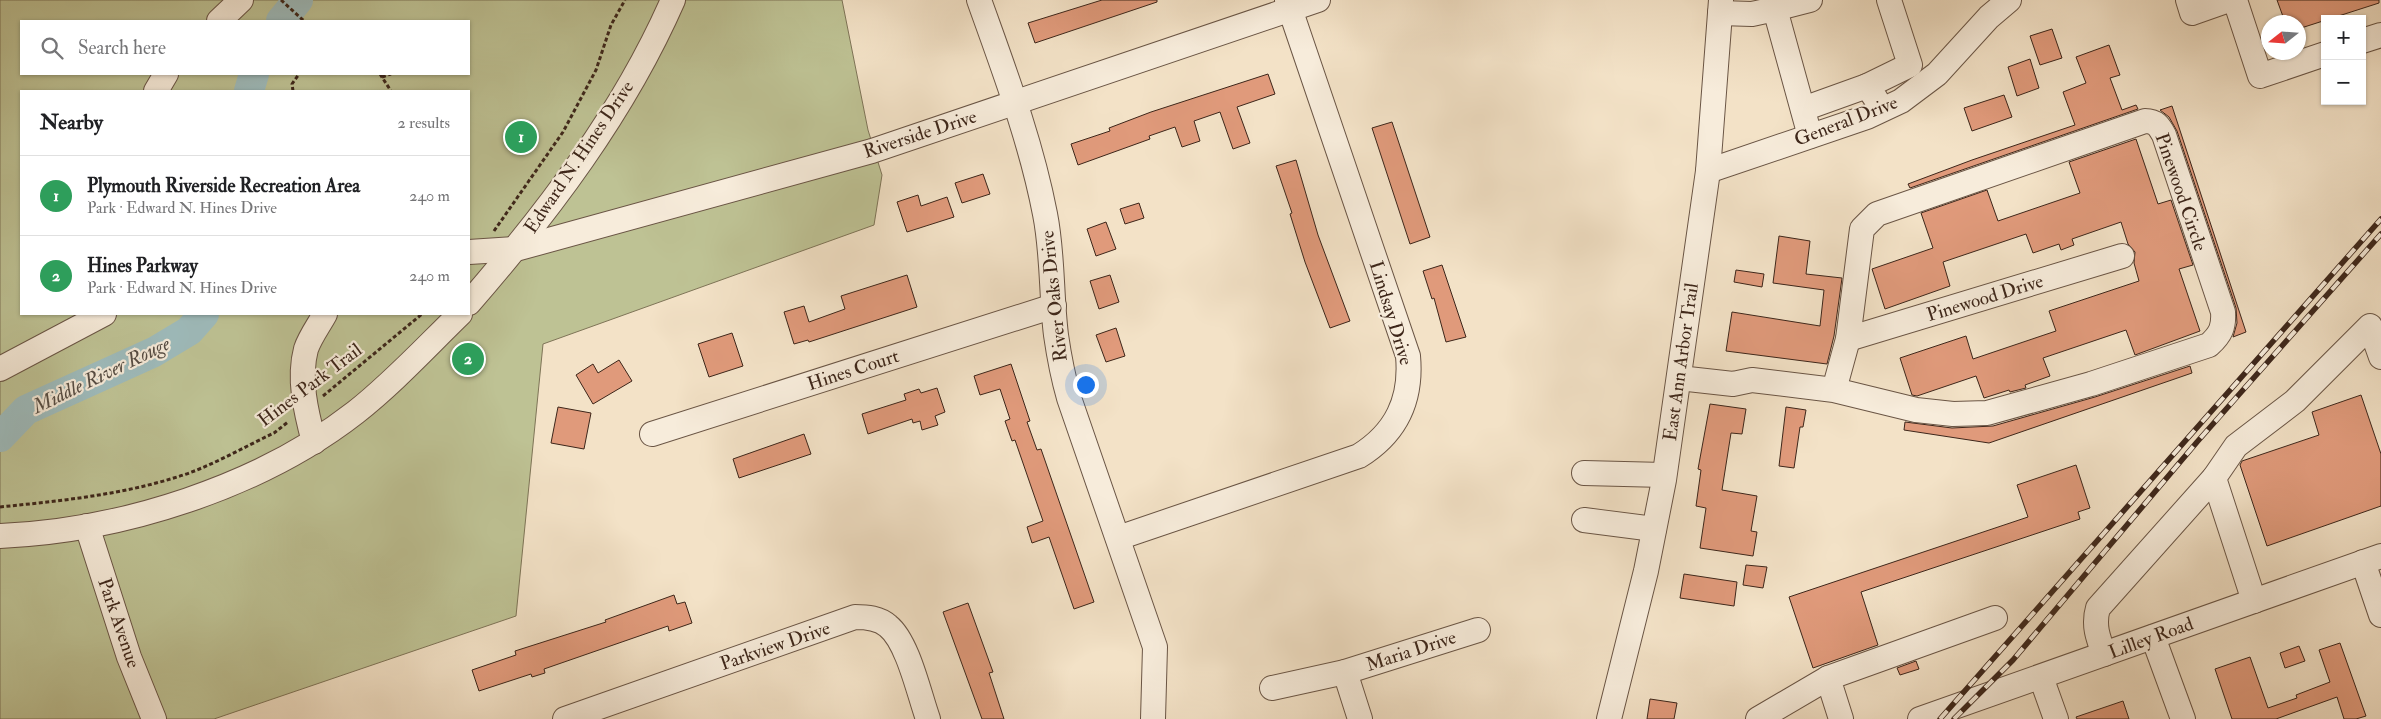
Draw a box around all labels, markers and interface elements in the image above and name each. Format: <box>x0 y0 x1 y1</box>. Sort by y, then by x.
north arrow <box>2261 15 2306 60</box>
map controls <box>2321 15 2366 105</box>
button: + <box>2321 15 2366 60</box>
search box <box>20 20 470 75</box>
icon: search <box>38 34 66 62</box>
text: Search here <box>78 36 166 60</box>
button: − <box>2321 60 2366 105</box>
street label: Edward N. Hines Drive <box>519 76 639 238</box>
street label: General Drive <box>1791 90 1901 152</box>
street label: Riverside Drive <box>860 104 980 164</box>
text: Nearby <box>40 109 103 136</box>
text: 2 results <box>397 113 450 133</box>
pin: 1 <box>505 118 537 156</box>
street label: Pinewood Circle <box>2150 130 2212 254</box>
text: Plymouth Riverside Recreation Area <box>87 174 360 198</box>
text: 1 <box>53 186 59 206</box>
text: 240 m <box>409 186 450 206</box>
text: Park · Edward N. Hines Drive <box>87 198 277 218</box>
street label: River Oaks Drive <box>1035 229 1073 363</box>
text: Hines Parkway <box>87 254 198 278</box>
street label: Lindsay Drive <box>1364 258 1418 368</box>
text: 2 <box>52 266 60 286</box>
text: 240 m <box>409 266 450 286</box>
street label: Pinewood Drive <box>1924 269 2046 327</box>
text: Park · Edward N. Hines Drive <box>87 278 277 298</box>
street label: East Ann Arbor Trail <box>1658 281 1704 443</box>
water label: Middle River Rouge <box>27 331 174 420</box>
street label: Hines Park Trail <box>253 338 367 432</box>
pin: 2 <box>452 340 484 378</box>
street label: Hines Court <box>804 344 902 396</box>
your location <box>1073 372 1099 398</box>
street label: Park Avenue <box>92 575 146 671</box>
street label: Lilley Road <box>2105 611 2197 664</box>
street label: Parkview Drive <box>717 616 833 676</box>
street label: Maria Drive <box>1363 625 1459 677</box>

